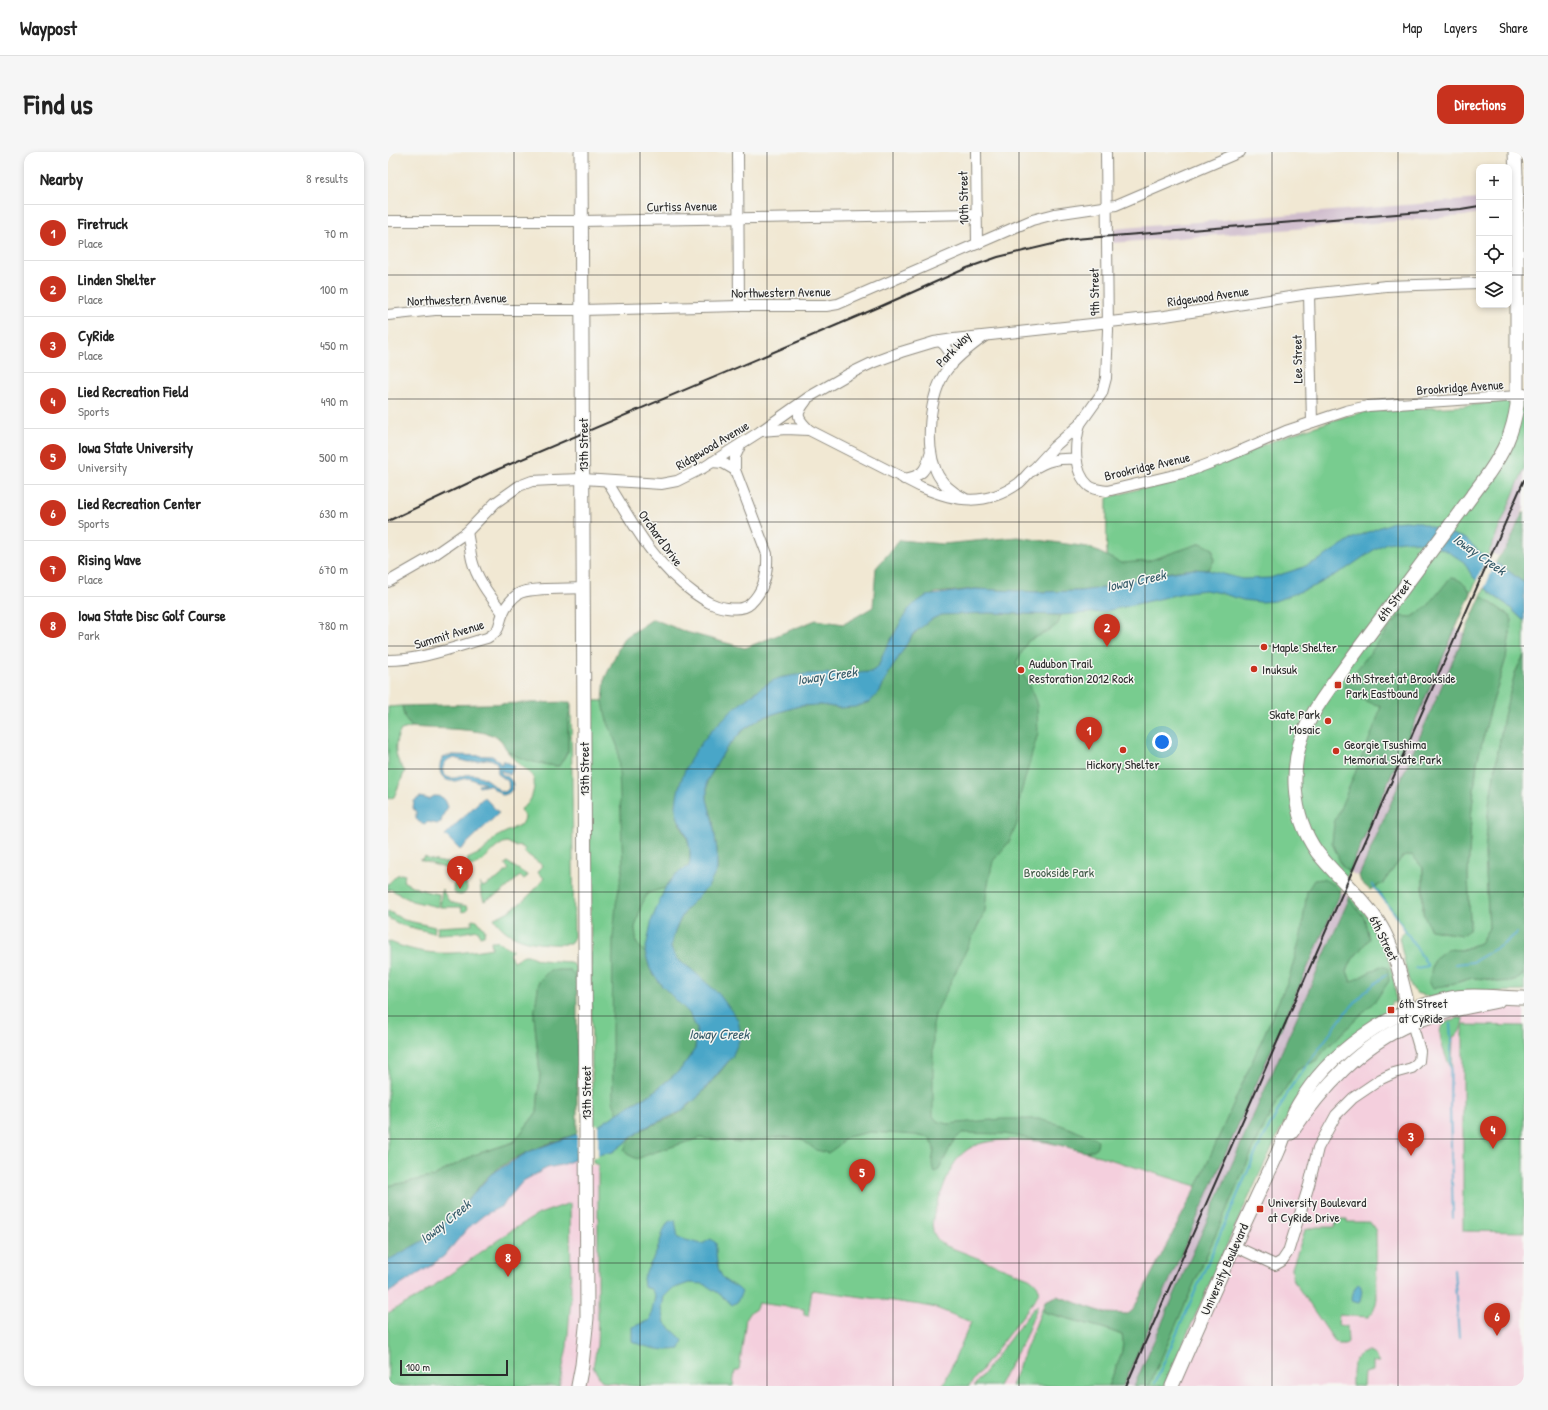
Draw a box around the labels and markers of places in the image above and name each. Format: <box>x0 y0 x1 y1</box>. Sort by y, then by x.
pin: 2 <box>1094 614 1120 647</box>
place label: Maple Shelter <box>1272 638 1337 656</box>
marker: Maple Shelter <box>1259 642 1269 652</box>
place label: Audubon Trail Restoration 2012 Rock <box>1029 654 1134 687</box>
place label: Inuksuk <box>1262 660 1298 678</box>
marker: Inuksuk <box>1249 664 1259 674</box>
marker: Audubon Trail Restoration 2012 Rock <box>1016 665 1026 675</box>
place label: 6th Street at Brookside Park Eastbound <box>1346 669 1456 702</box>
marker: 6th Street at Brookside Park Eastbound <box>1333 680 1343 690</box>
place label: Skate Park Mosaic <box>1269 705 1321 738</box>
marker: Skate Park Mosaic <box>1323 716 1333 726</box>
pin: 1 <box>1076 717 1102 750</box>
place label: Georgie Tsushima Memorial Skate Park <box>1344 735 1442 768</box>
marker: Hickory Shelter <box>1118 745 1128 755</box>
marker: Georgie Tsushima Memorial Skate Park <box>1331 746 1341 756</box>
place label: Hickory Shelter <box>1087 755 1159 773</box>
pin: 7 <box>447 856 473 889</box>
place label: 6th Street at CyRide <box>1399 994 1448 1027</box>
marker: 6th Street at CyRide <box>1386 1005 1396 1015</box>
pin: 4 <box>1480 1116 1506 1149</box>
pin: 3 <box>1398 1123 1424 1156</box>
pin: 5 <box>849 1159 875 1192</box>
place label: University Boulevard at CyRide Drive <box>1268 1193 1366 1226</box>
marker: University Boulevard at CyRide Drive <box>1255 1204 1265 1214</box>
pin: 8 <box>495 1244 521 1277</box>
pin: 6 <box>1484 1303 1510 1336</box>

